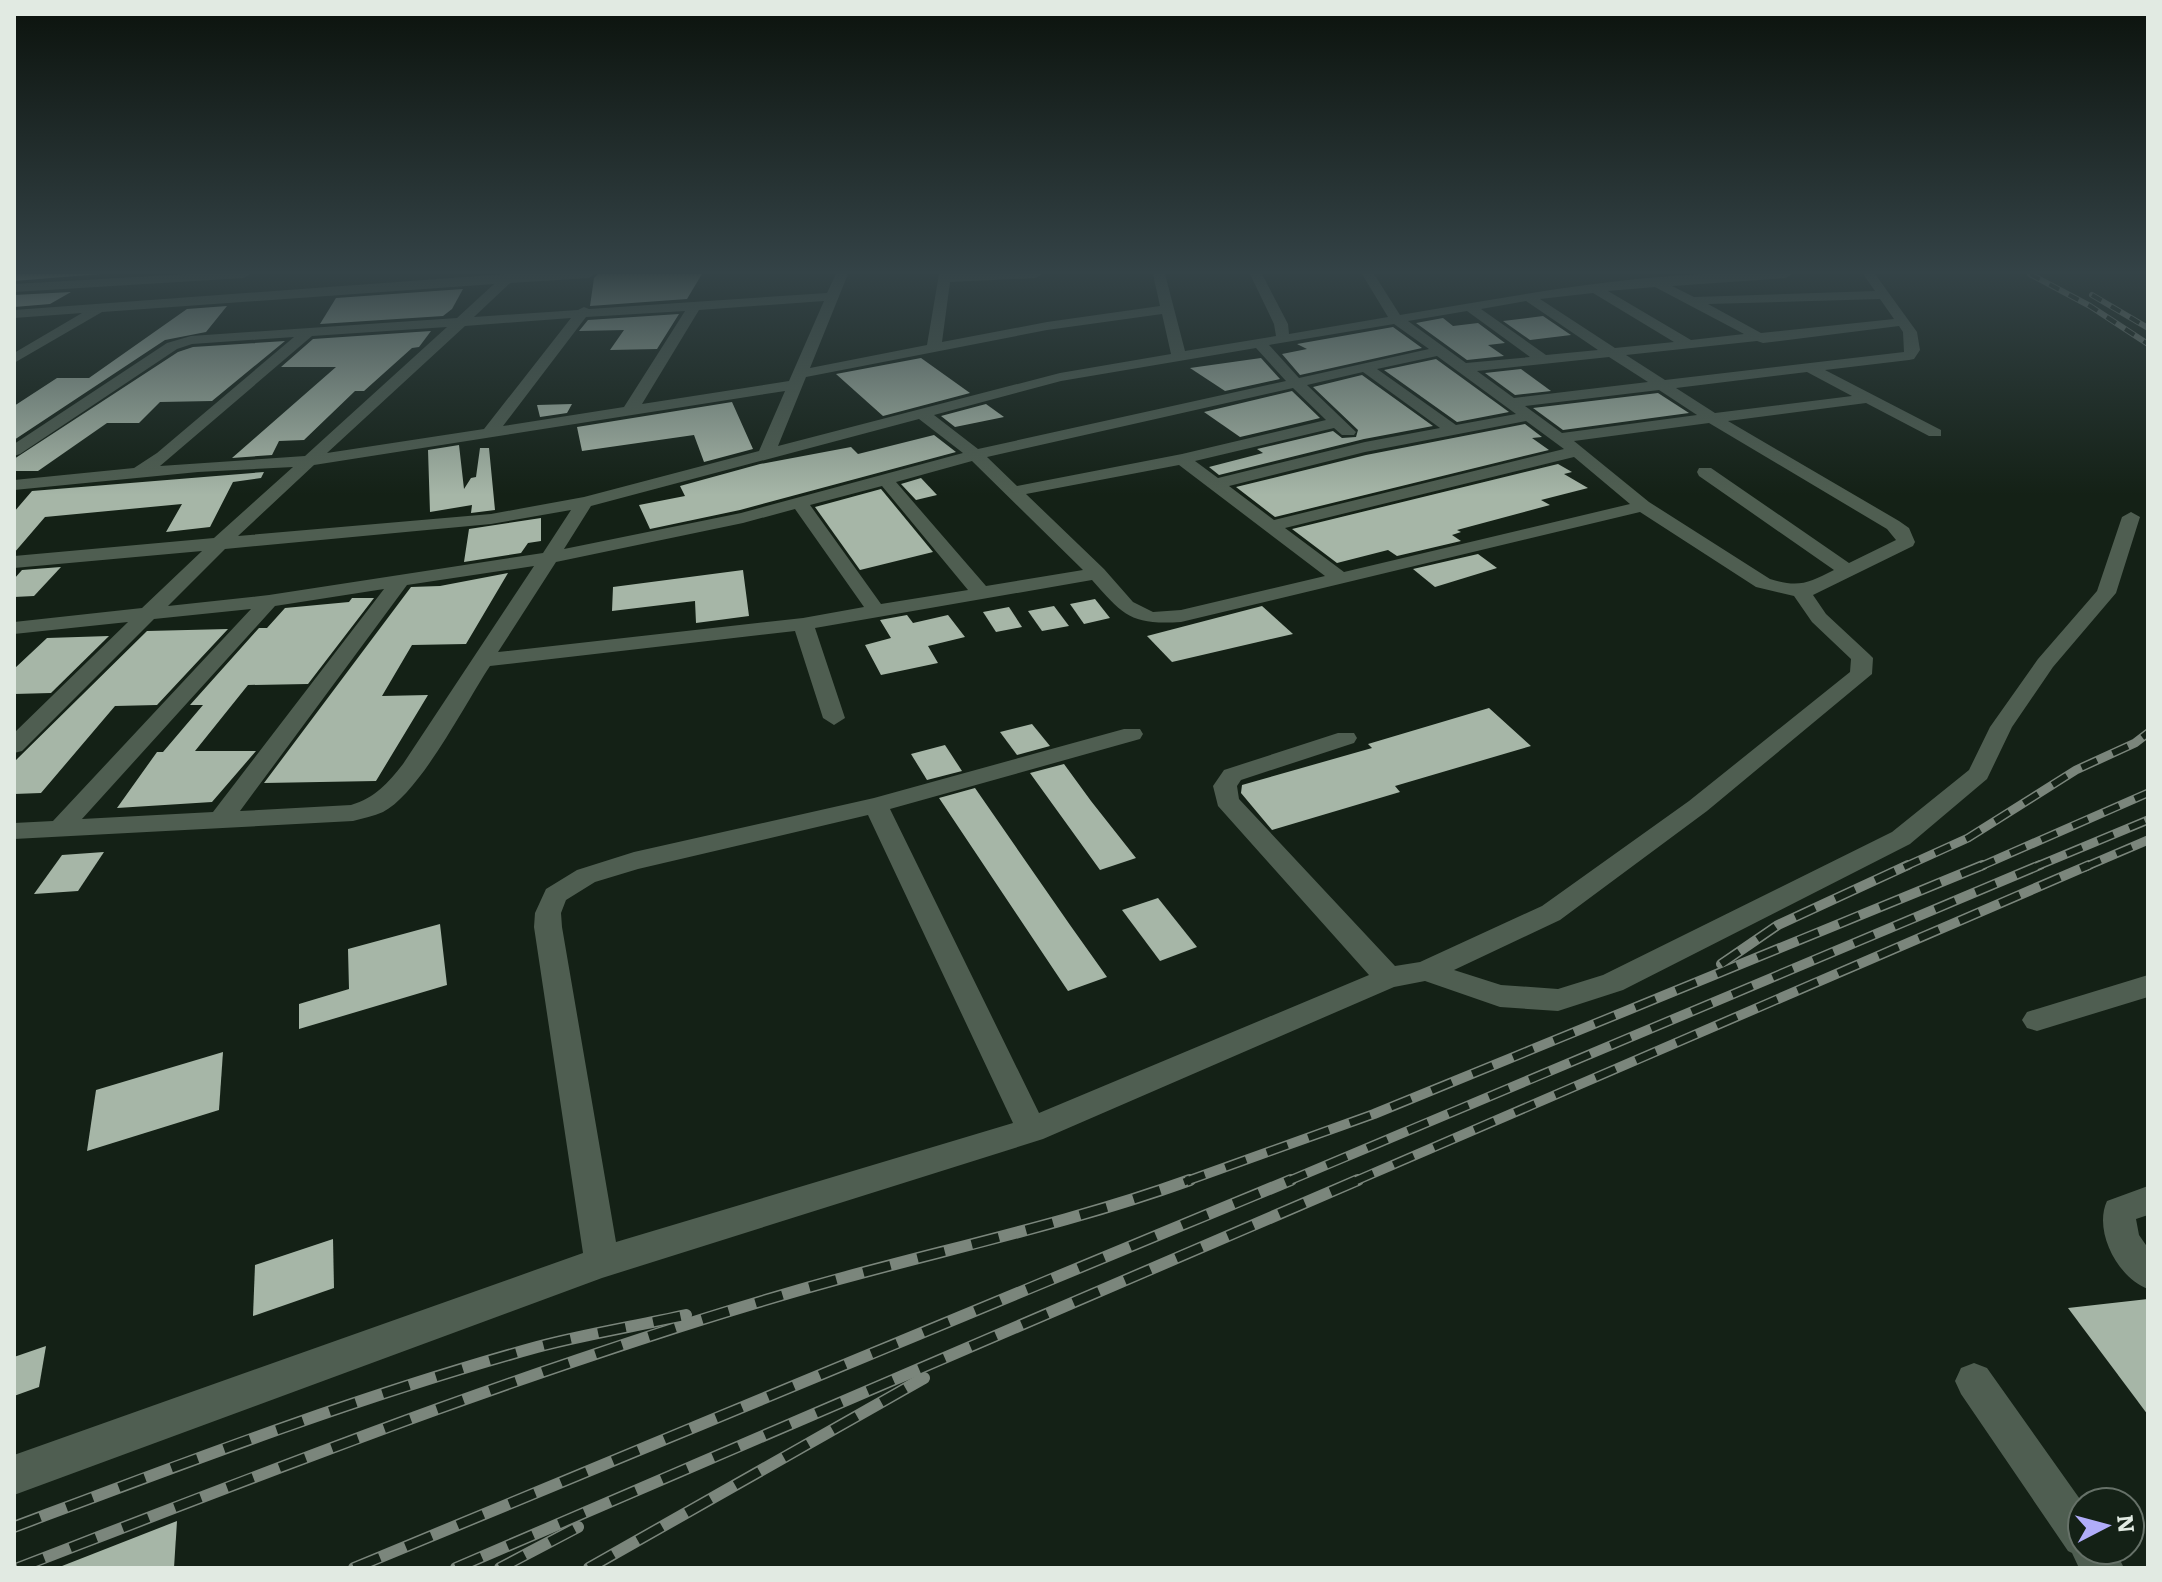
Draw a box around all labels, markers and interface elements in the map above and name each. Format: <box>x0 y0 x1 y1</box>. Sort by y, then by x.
north arrow <box>2066 1486 2146 1566</box>
text: N <box>2110 1513 2145 1535</box>

